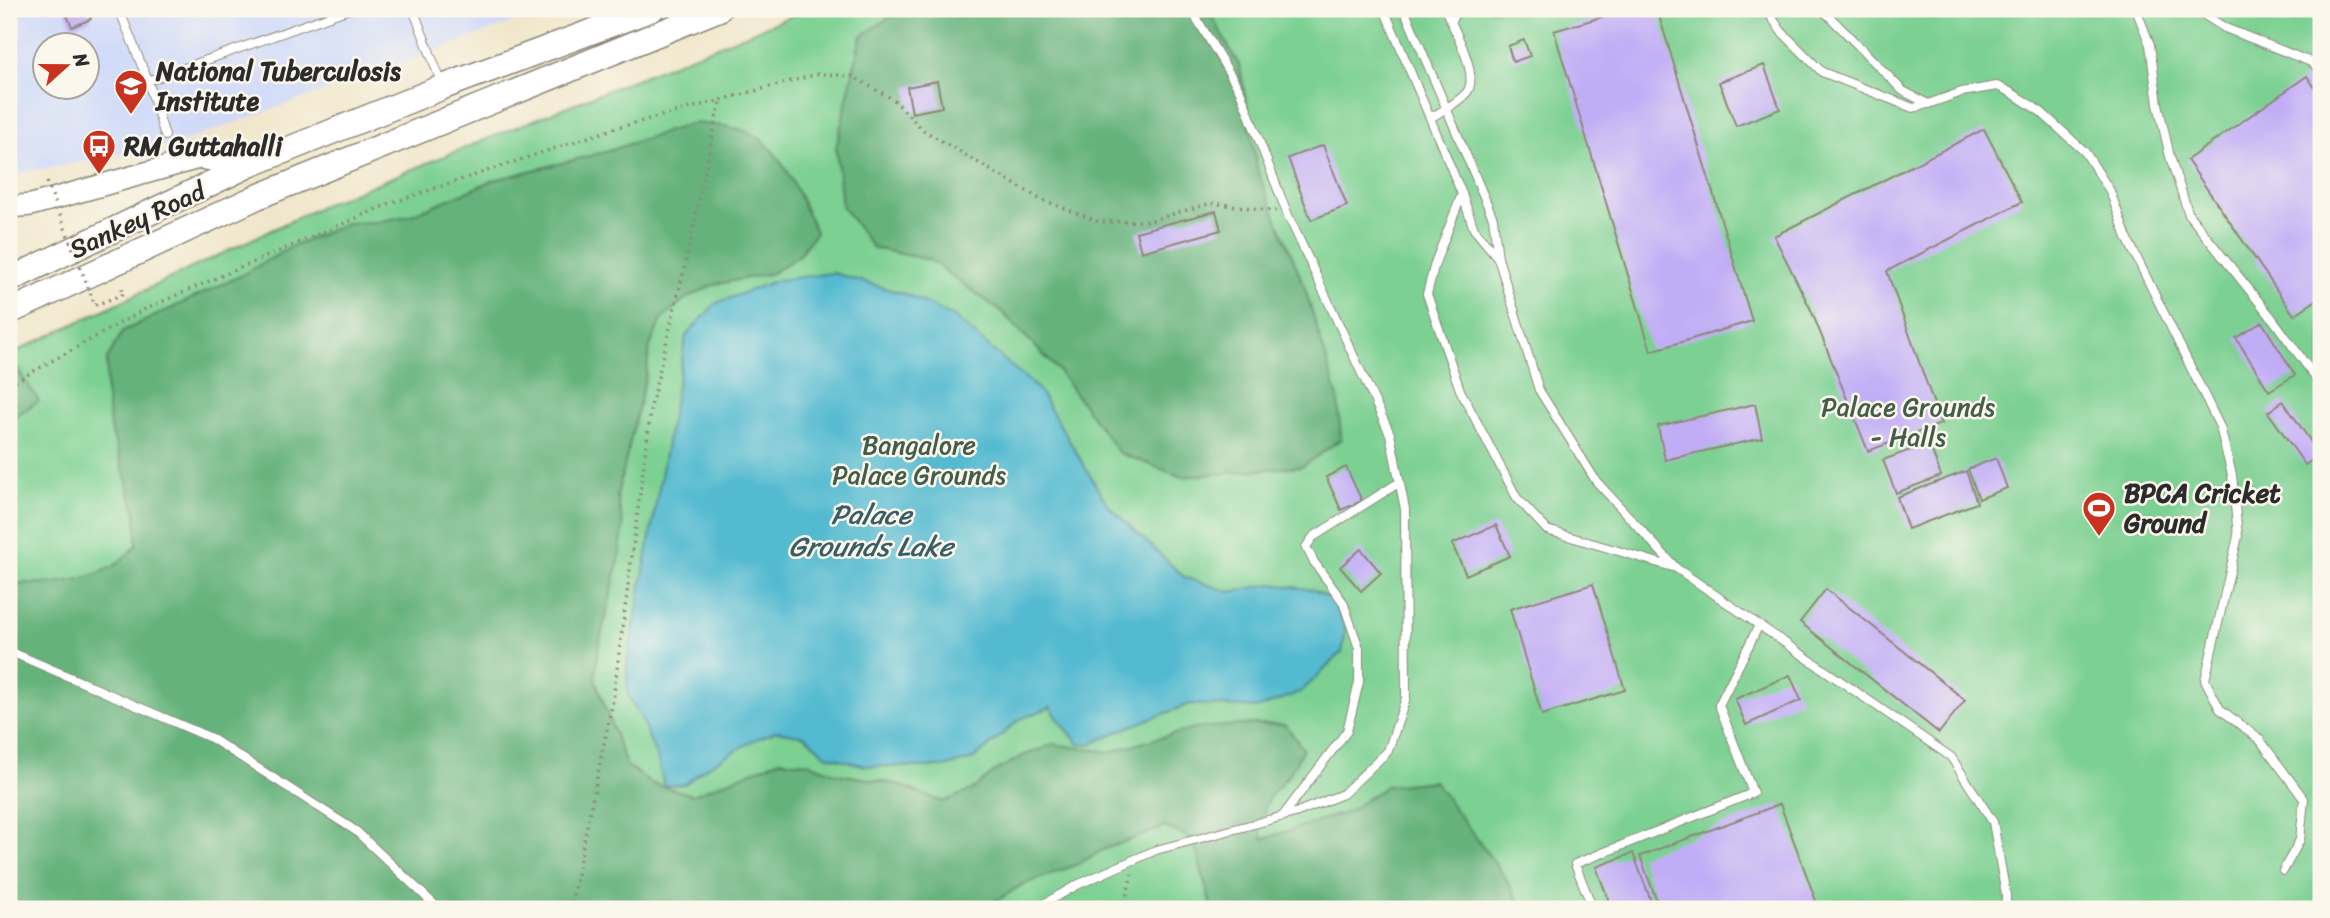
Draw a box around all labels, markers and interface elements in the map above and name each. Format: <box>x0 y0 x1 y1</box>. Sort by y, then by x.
north arrow <box>32 32 102 102</box>
text: N <box>63 47 99 73</box>
place label: National Tuberculosis Institute <box>154 48 402 124</box>
school or university icon: National Tuberculosis Institute <box>112 67 150 116</box>
place label: RM Guttahalli <box>123 123 284 169</box>
bus stop icon: RM Guttahalli <box>80 127 118 176</box>
street label: Sankey Road <box>61 167 215 272</box>
park label: Palace Grounds - Halls <box>1821 384 1995 460</box>
park label: Bangalore Palace Grounds <box>832 422 1006 498</box>
place label: BPCA Cricket Ground <box>2124 470 2281 546</box>
sports icon: BPCA Cricket Ground <box>2080 489 2118 538</box>
water label: Palace Grounds Lake <box>789 490 956 571</box>

